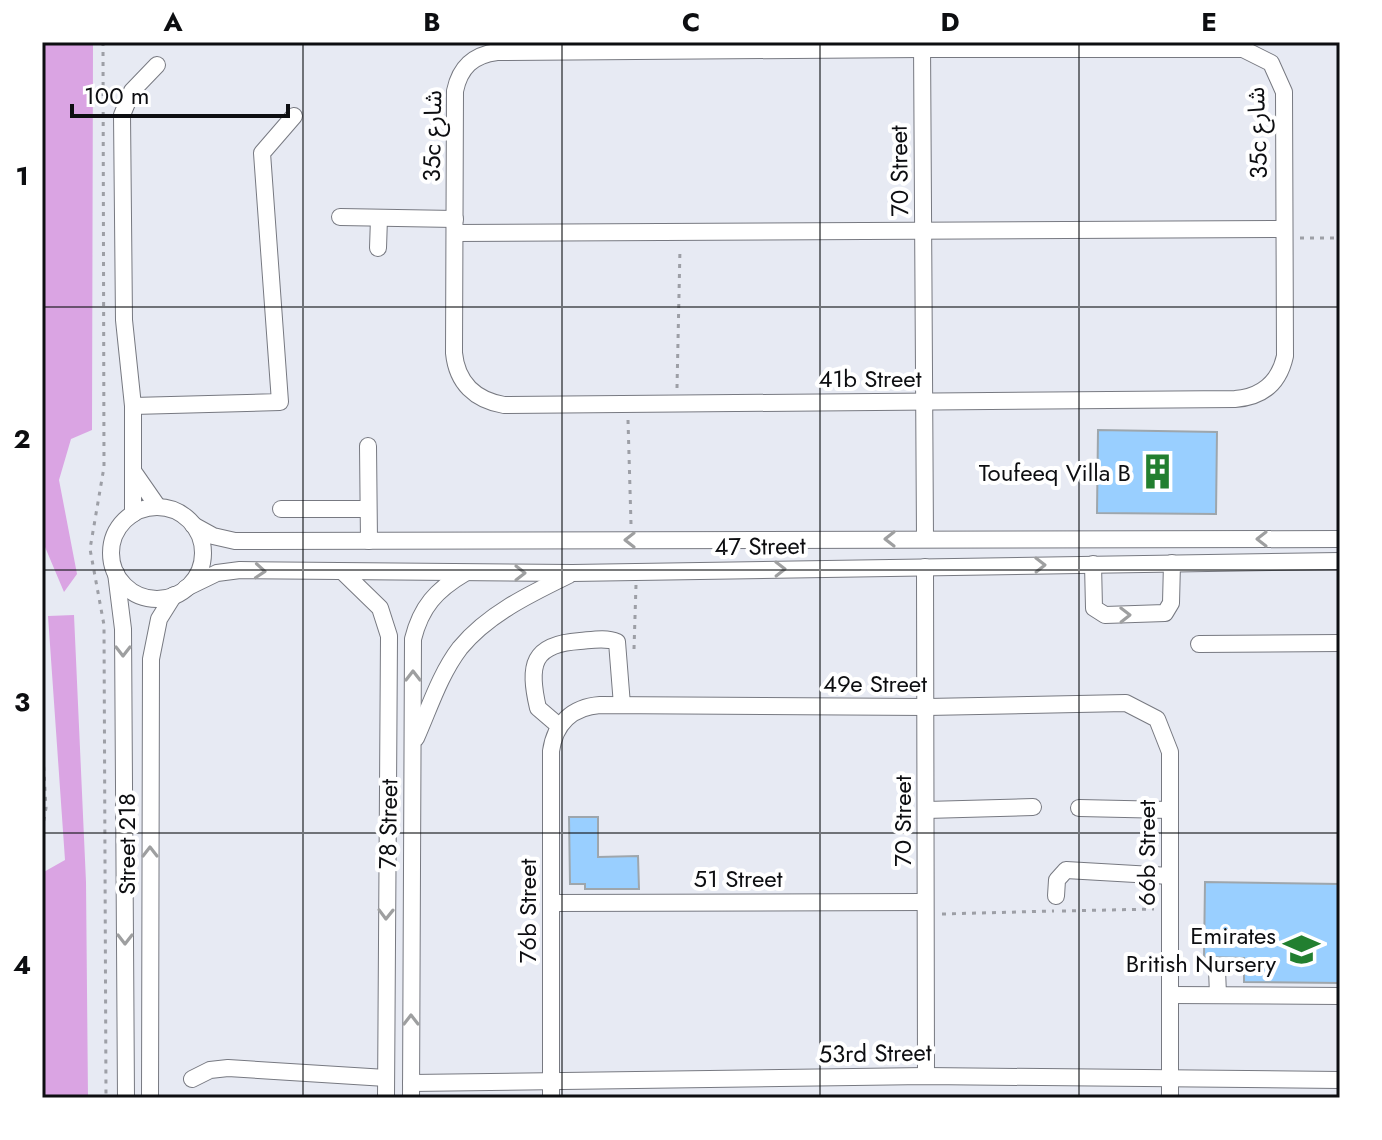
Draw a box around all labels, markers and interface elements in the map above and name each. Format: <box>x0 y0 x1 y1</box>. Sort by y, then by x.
text: A <box>162 3 183 41</box>
text: B <box>423 3 441 41</box>
text: C <box>682 3 700 41</box>
text: D <box>940 3 960 41</box>
text: E <box>1201 3 1217 41</box>
scale bar <box>72 68 288 118</box>
text: 100 m <box>84 78 150 113</box>
street label: 35c شارع <box>1238 86 1276 180</box>
street label: 35c شارع <box>414 90 450 182</box>
street label: 70 Street <box>881 125 917 217</box>
text: 1 <box>15 157 29 195</box>
street label: 41b Street <box>819 361 922 396</box>
text: 2 <box>13 420 31 458</box>
building icon: Toufeeq Villa B <box>1138 453 1176 491</box>
place label: Toufeeq Villa B <box>979 455 1131 490</box>
street label: 47 Street <box>714 528 806 564</box>
one-way arrow <box>883 530 896 548</box>
one-way arrow <box>1255 530 1268 548</box>
one-way arrow <box>623 531 636 549</box>
one-way arrow <box>1034 556 1047 574</box>
one-way arrow <box>774 561 787 578</box>
one-way arrow <box>254 562 267 579</box>
one-way arrow <box>514 564 527 582</box>
one-way arrow <box>1119 606 1132 624</box>
one-way arrow <box>114 645 132 658</box>
street label: 49e Street <box>823 666 927 701</box>
one-way arrow <box>404 669 422 682</box>
text: 3 <box>14 683 30 721</box>
street label: 70 Street <box>885 775 920 867</box>
street label: 78 Street <box>370 778 406 869</box>
street label: Street 218 <box>109 793 144 895</box>
street label: 66b Street <box>1129 800 1164 906</box>
one-way arrow <box>141 845 159 858</box>
street label: 76b Street <box>510 858 545 963</box>
street label: 51 Street <box>694 861 783 896</box>
one-way arrow <box>377 908 394 921</box>
place label: Emirates British Nursery <box>1126 918 1276 981</box>
school or university icon: Emirates British Nursery <box>1283 930 1321 968</box>
one-way arrow <box>116 933 134 946</box>
text: 4 <box>13 946 31 984</box>
one-way arrow <box>402 1013 420 1026</box>
street label: 53rd Street <box>818 1035 932 1071</box>

